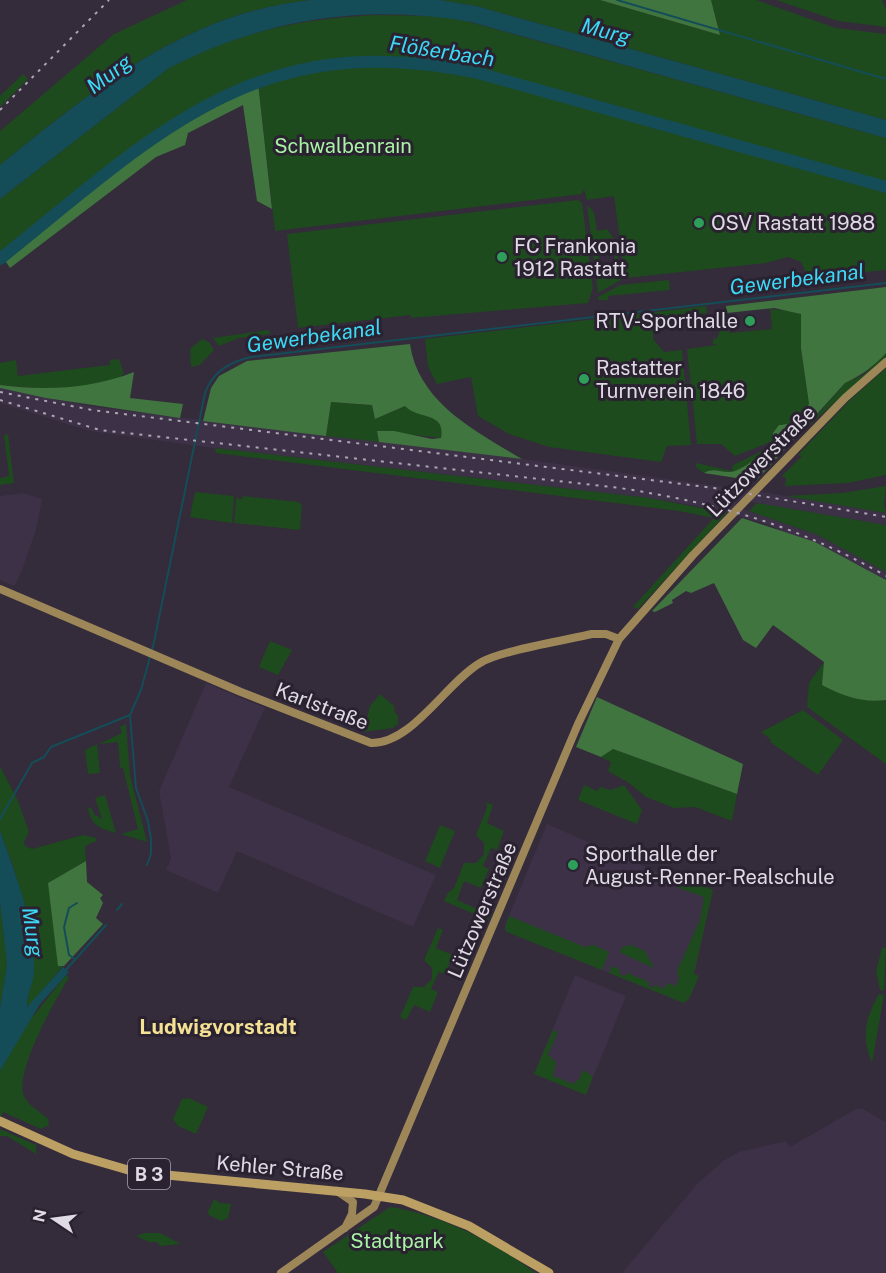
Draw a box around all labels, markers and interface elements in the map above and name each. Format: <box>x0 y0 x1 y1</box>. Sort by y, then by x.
water label: Murg <box>579 12 634 50</box>
water label: Flößerbach <box>388 30 496 72</box>
water label: Murg <box>82 49 137 99</box>
park label: Schwalbenrain <box>274 134 412 158</box>
place label: OSV Rastatt 1988 <box>711 211 875 235</box>
marker: OSV Rastatt 1988 <box>692 216 706 230</box>
place label: FC Frankonia 1912 Rastatt <box>514 234 636 281</box>
marker: FC Frankonia 1912 Rastatt <box>495 250 509 264</box>
water label: Gewerbekanal <box>728 258 866 300</box>
place label: RTV-Sporthalle <box>595 309 738 333</box>
water label: Gewerbekanal <box>245 314 383 358</box>
marker: RTV-Sporthalle <box>743 314 757 328</box>
place label: Rastatter Turnverein 1846 <box>596 356 745 403</box>
marker: Rastatter Turnverein 1846 <box>577 372 591 386</box>
street label: Lützowerstraße <box>702 400 820 522</box>
street label: Karlstraße <box>272 677 372 735</box>
street label: Lützowerstraße <box>443 838 521 982</box>
place label: Sporthalle der August-Renner-Realschule <box>585 842 835 889</box>
marker: Sporthalle der August-Renner-Realschule <box>566 858 580 872</box>
water label: Murg <box>17 906 49 959</box>
district label: Ludwigvorstadt <box>139 1014 297 1039</box>
street label: Kehler Straße <box>215 1150 345 1186</box>
road number: B 3 <box>128 1159 170 1189</box>
north arrow <box>24 1189 84 1249</box>
text: N <box>29 1208 51 1224</box>
park label: Stadtpark <box>350 1229 444 1253</box>

